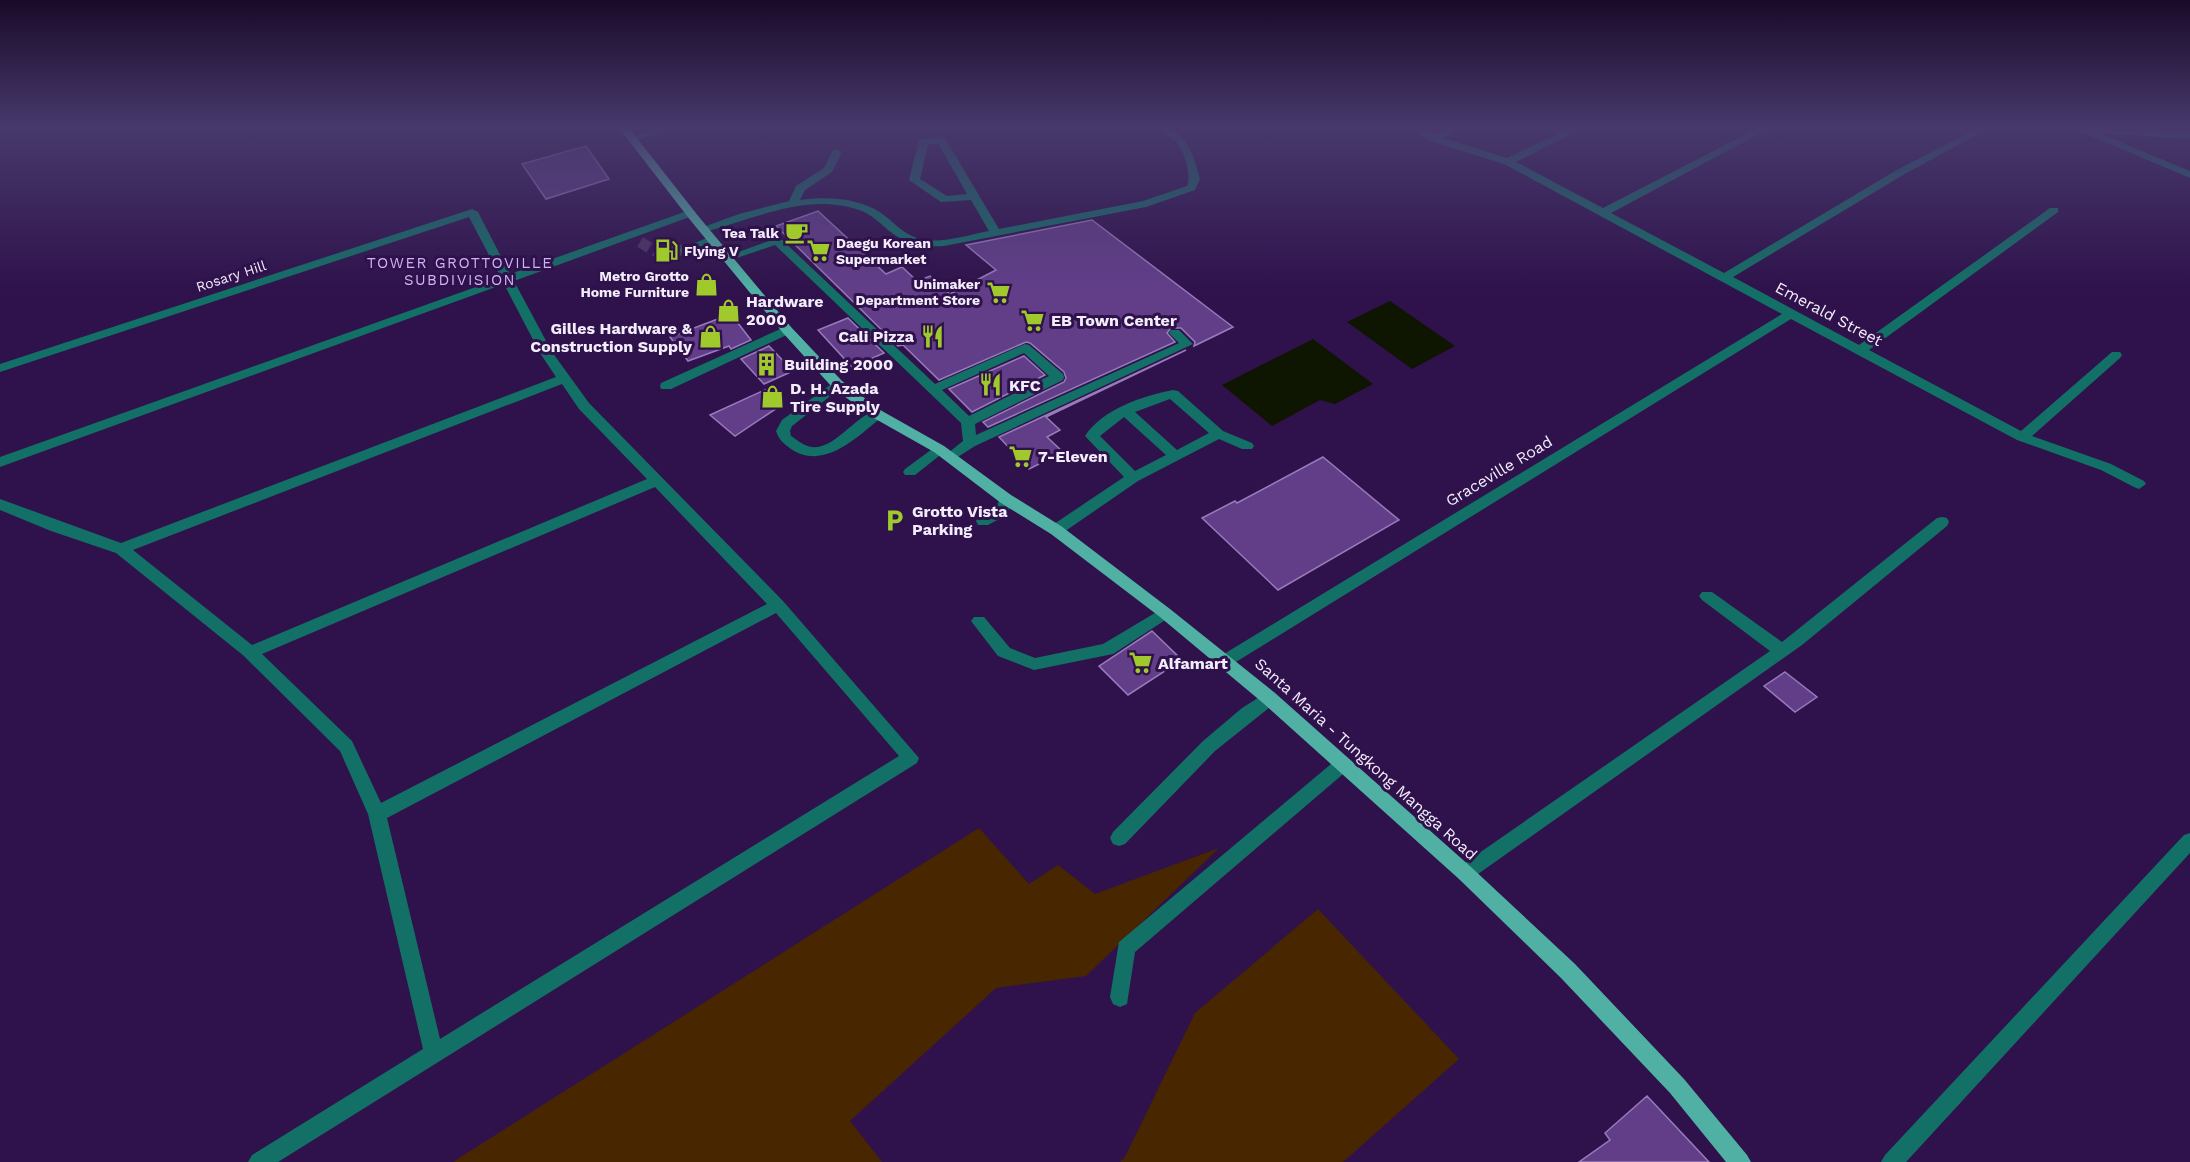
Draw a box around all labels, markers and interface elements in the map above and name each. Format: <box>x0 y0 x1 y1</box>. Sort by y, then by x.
cafe icon: Tea Talk <box>784 220 810 246</box>
place label: Tea Talk <box>722 225 779 241</box>
place label: Daegu Korean Supermarket <box>836 235 931 267</box>
fuel station icon: Flying V <box>653 238 679 264</box>
supermarket icon: Daegu Korean Supermarket <box>805 238 831 264</box>
place label: Flying V <box>684 243 739 259</box>
district label: TOWER GROTTOVILLE SUBDIVISION <box>367 254 553 289</box>
street label: Rosary Hill <box>194 257 269 295</box>
place label: Metro Grotto Home Furniture <box>580 268 689 300</box>
shop icon: Metro Grotto Home Furniture <box>694 271 720 297</box>
place label: Unimaker Department Store <box>855 276 980 308</box>
street label: Emerald Street <box>1772 278 1886 350</box>
supermarket icon: Unimaker Department Store <box>985 279 1011 305</box>
place label: Hardware 2000 <box>746 292 824 329</box>
shop icon: Hardware 2000 <box>715 297 741 323</box>
supermarket icon: EB Town Center <box>1020 307 1046 333</box>
place label: EB Town Center <box>1051 311 1177 330</box>
place label: Gilles Hardware & Construction Supply <box>530 319 693 356</box>
restaurant icon: Cali Pizza <box>919 323 945 349</box>
shop icon: Gilles Hardware & Construction Supply <box>697 324 723 350</box>
place label: Cali Pizza <box>838 327 915 346</box>
building icon: Building 2000 <box>753 351 779 377</box>
place label: Building 2000 <box>784 355 893 374</box>
restaurant icon: KFC <box>978 372 1004 398</box>
place label: KFC <box>1009 376 1041 395</box>
place label: D. H. Azada Tire Supply <box>790 379 881 416</box>
shop icon: D. H. Azada Tire Supply <box>759 384 785 410</box>
street label: Graceville Road <box>1442 432 1556 510</box>
supermarket icon: 7-Eleven <box>1007 443 1033 469</box>
place label: 7-Eleven <box>1038 447 1108 466</box>
place label: Grotto Vista Parking <box>912 502 1008 539</box>
parking icon: Grotto Vista Parking <box>881 507 907 533</box>
supermarket icon: Alfamart <box>1127 650 1153 676</box>
place label: Alfamart <box>1158 654 1228 673</box>
street label: Santa Maria - Tungkong Mangga Road <box>1251 654 1481 864</box>

